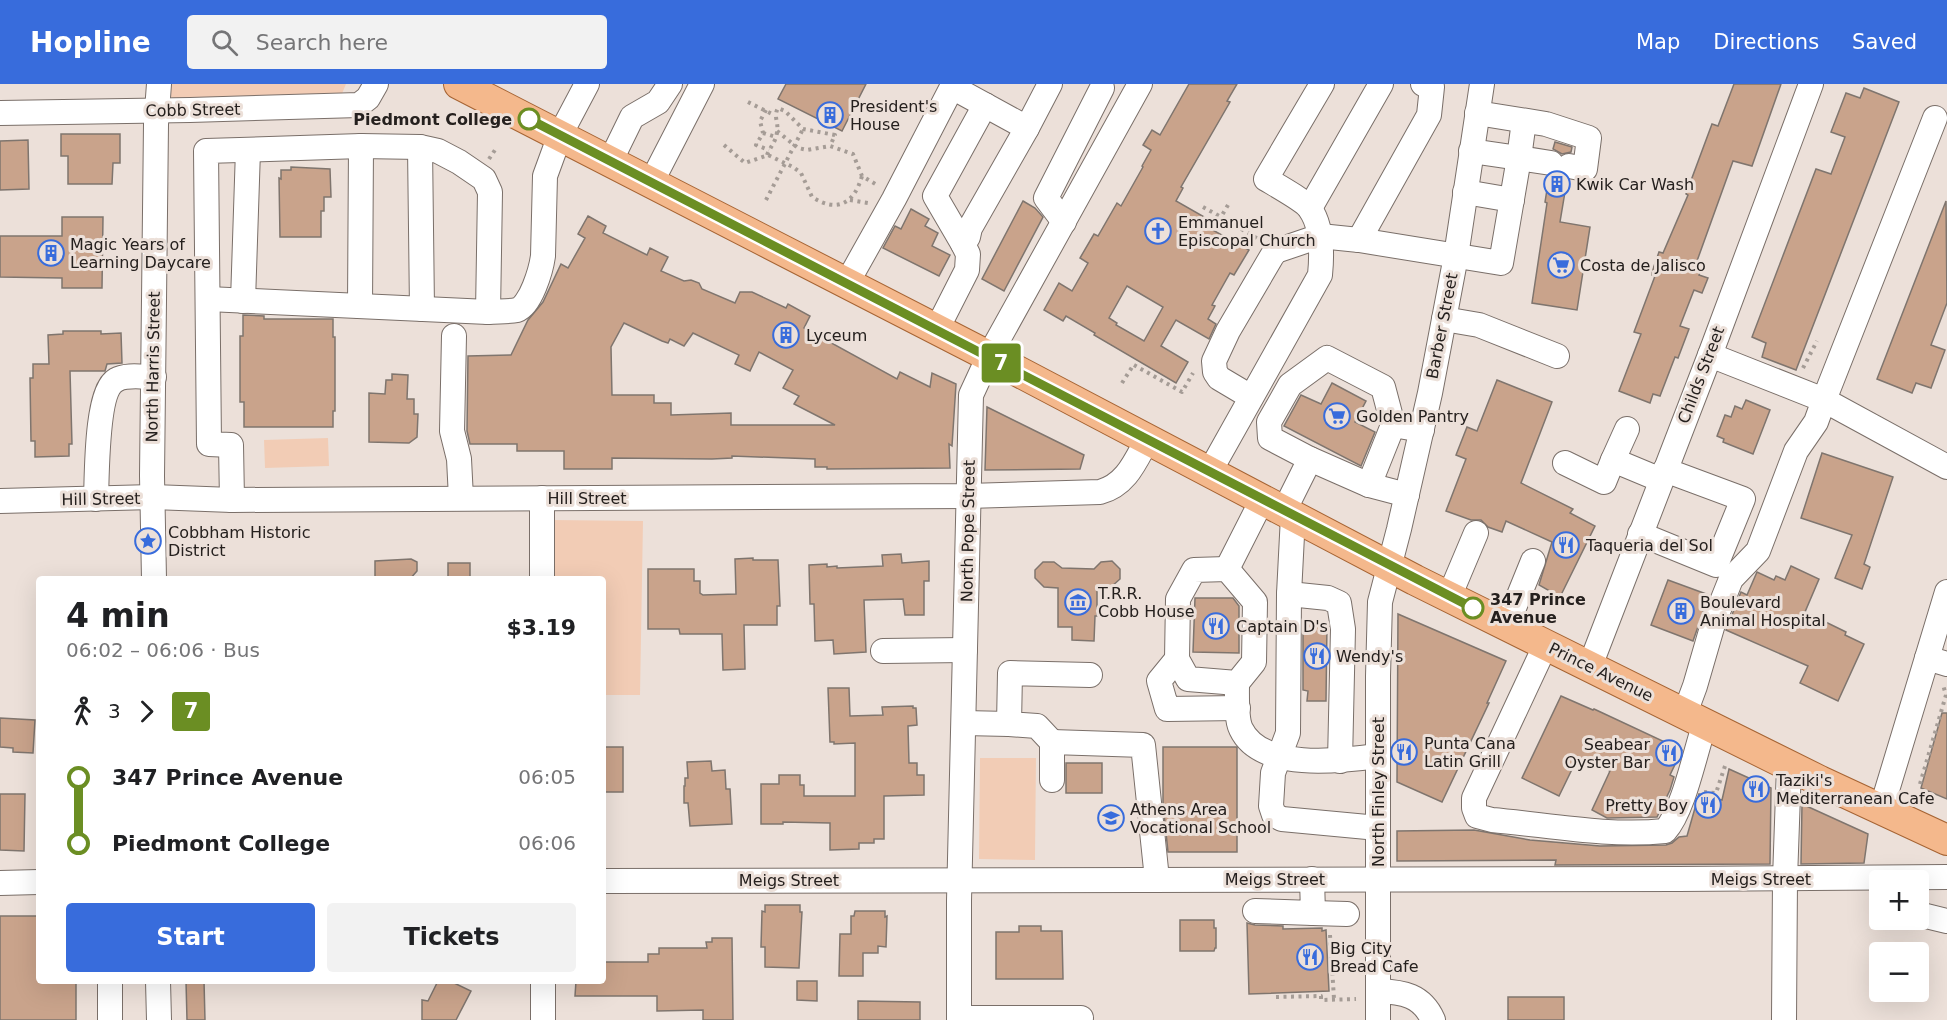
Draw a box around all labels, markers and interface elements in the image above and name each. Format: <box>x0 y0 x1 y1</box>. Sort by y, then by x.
search box <box>187 15 607 69</box>
text: Hopline <box>30 26 151 59</box>
icon: search <box>208 26 241 59</box>
text: Search here <box>256 30 388 55</box>
text: Map <box>1636 30 1680 54</box>
text: Directions <box>1713 30 1819 54</box>
text: Saved <box>1852 30 1917 54</box>
place label: President's House <box>850 97 937 134</box>
street label: Cobb Street <box>145 100 241 120</box>
building icon: President's House <box>815 100 845 130</box>
marker: Piedmont College <box>518 108 540 130</box>
place label: Piedmont College <box>353 110 512 129</box>
building icon: Kwik Car Wash <box>1542 169 1572 199</box>
place label: Kwik Car Wash <box>1576 175 1694 194</box>
place label: Emmanuel Episcopal Church <box>1178 213 1316 250</box>
church icon: Emmanuel Episcopal Church <box>1143 216 1173 246</box>
place label: Magic Years of Learning Daycare <box>70 235 211 272</box>
building icon: Magic Years of Learning Daycare <box>36 238 66 268</box>
supermarket icon: Costa de Jalisco <box>1546 250 1576 280</box>
place label: Costa de Jalisco <box>1580 256 1706 275</box>
street label: Barber Street <box>1422 271 1462 381</box>
street label: North Harris Street <box>142 291 164 443</box>
building icon: Lyceum <box>771 320 801 350</box>
street label: Childs Street <box>1674 324 1728 426</box>
place label: Lyceum <box>806 326 867 345</box>
line badge: 7 <box>982 344 1020 382</box>
text: 7 <box>994 351 1008 375</box>
supermarket icon: Golden Pantry <box>1322 401 1352 431</box>
place label: Golden Pantry <box>1356 407 1469 426</box>
street label: North Pope Street <box>957 460 979 602</box>
street label: Hill Street <box>61 489 141 509</box>
street label: Hill Street <box>547 489 627 508</box>
place label: Cobbham Historic District <box>168 523 311 560</box>
place icon: Cobbham Historic District <box>133 526 163 556</box>
restaurant icon: Taqueria del Sol <box>1551 530 1581 560</box>
place label: Taqueria del Sol <box>1585 536 1713 555</box>
place label: T.R.R. Cobb House <box>1097 584 1195 621</box>
museum icon: T.R.R. Cobb House <box>1063 587 1093 617</box>
place label: 347 Prince Avenue <box>1490 590 1586 627</box>
place label: Boulevard Animal Hospital <box>1700 593 1826 630</box>
text: 4 min <box>66 596 170 635</box>
building icon: Boulevard Animal Hospital <box>1666 596 1696 626</box>
marker: 347 Prince Avenue <box>1462 597 1484 619</box>
restaurant icon: Captain D's <box>1201 611 1231 641</box>
text: $3.19 <box>506 615 576 640</box>
place label: Captain D's <box>1236 617 1328 636</box>
text: 06:02 – 06:06 · Bus <box>66 638 260 662</box>
street label: Prince Avenue <box>1546 639 1656 705</box>
restaurant icon: Wendy's <box>1302 641 1332 671</box>
place label: Wendy's <box>1336 647 1403 666</box>
icon: walk <box>66 695 99 728</box>
icon: forward <box>130 695 163 728</box>
text: 3 <box>108 699 121 723</box>
text: 7 <box>184 699 198 723</box>
street label: North Finley Street <box>1369 717 1388 867</box>
place label: Punta Cana Latin Grill <box>1424 734 1516 771</box>
place label: Seabear Oyster Bar <box>1564 735 1650 772</box>
restaurant icon: Punta Cana Latin Grill <box>1389 737 1419 767</box>
restaurant icon: Seabear Oyster Bar <box>1654 738 1684 768</box>
text: 347 Prince Avenue <box>112 765 343 790</box>
text: 06:05 <box>518 765 576 789</box>
place label: Taziki's Mediterranean Cafe <box>1775 771 1935 808</box>
restaurant icon: Taziki's Mediterranean Cafe <box>1741 774 1771 804</box>
restaurant icon: Pretty Boy <box>1693 790 1723 820</box>
place label: Pretty Boy <box>1605 796 1688 815</box>
place label: Athens Area Vocational School <box>1130 800 1271 837</box>
school or university icon: Athens Area Vocational School <box>1096 803 1126 833</box>
text: Piedmont College <box>112 831 330 856</box>
text: 06:06 <box>518 831 576 855</box>
street label: Meigs Street <box>1225 870 1325 889</box>
street label: Meigs Street <box>1711 870 1811 889</box>
map controls <box>1869 870 1929 1002</box>
button: + <box>1869 870 1929 930</box>
street label: Meigs Street <box>739 871 839 890</box>
button: Start <box>66 903 315 972</box>
button: Tickets <box>327 903 576 972</box>
place label: Big City Bread Cafe <box>1330 939 1419 976</box>
restaurant icon: Big City Bread Cafe <box>1295 942 1325 972</box>
button: − <box>1869 942 1929 1002</box>

